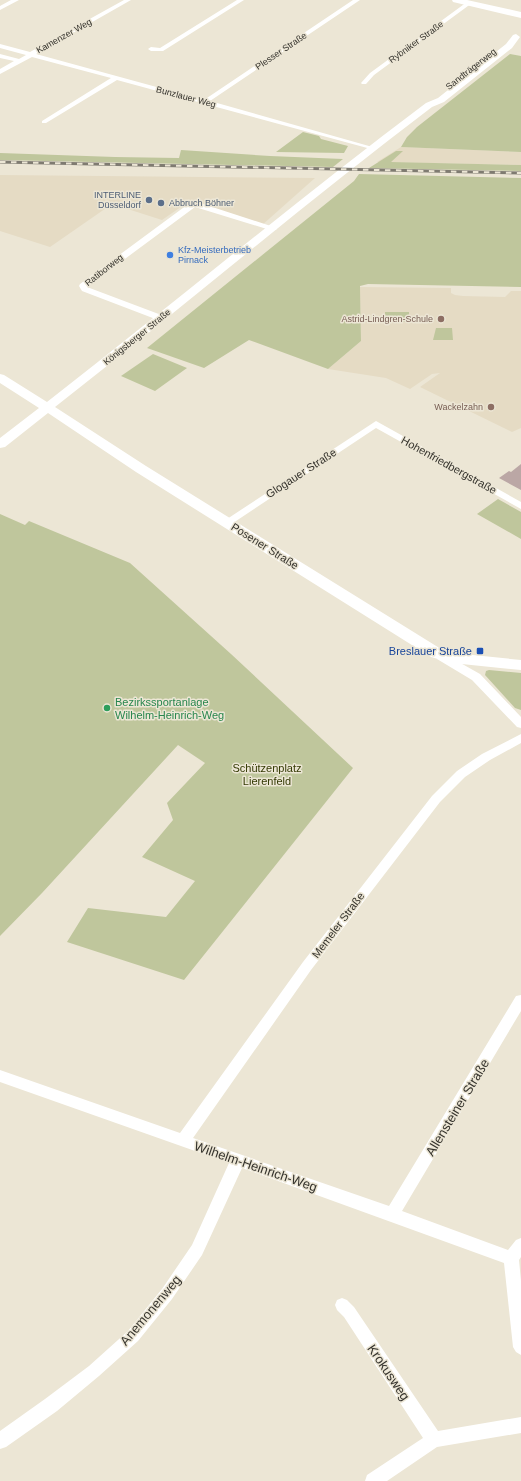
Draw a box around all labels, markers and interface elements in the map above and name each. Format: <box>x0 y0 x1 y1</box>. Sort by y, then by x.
street label: Kamenzer Weg <box>35 17 93 55</box>
street label: Rybniker Straße <box>387 19 445 65</box>
street label: Plesser Straße <box>254 30 308 72</box>
street label: Sandträgerweg <box>444 46 498 92</box>
street label: Bunzlauer Weg <box>155 84 217 110</box>
place label: INTERLINE Düsseldorf <box>94 190 141 210</box>
marker: INTERLINE Düsseldorf <box>144 195 154 205</box>
marker: Abbruch Böhner <box>156 198 166 208</box>
place label: Abbruch Böhner <box>169 198 234 208</box>
place label: Kfz-Meisterbetrieb Pirnack <box>178 245 251 265</box>
marker: Kfz-Meisterbetrieb Pirnack <box>165 250 175 260</box>
street label: Ratiborweg <box>83 252 125 288</box>
street label: Königsberger Straße <box>102 307 172 367</box>
place label: Astrid-Lindgren-Schule <box>341 314 433 324</box>
marker: Astrid-Lindgren-Schule <box>436 314 446 324</box>
place label: Wackelzahn <box>434 402 483 412</box>
marker: Wackelzahn <box>486 402 496 412</box>
street label: Hohenfriedbergstraße <box>399 434 499 496</box>
street label: Glogauer Straße <box>264 446 338 500</box>
street label: Posener Straße <box>229 520 301 572</box>
place label: Breslauer Straße <box>389 645 472 657</box>
marker: Breslauer Straße <box>475 646 485 656</box>
place label: Bezirkssportanlage Wilhelm-Heinrich-Weg <box>115 696 224 721</box>
marker: Bezirkssportanlage Wilhelm-Heinrich-Weg <box>102 703 112 713</box>
park label: Schützenplatz Lierenfeld <box>232 762 302 787</box>
street label: Memeler Straße <box>309 890 367 960</box>
street label: Allensteiner Straße <box>423 1056 492 1159</box>
street label: Wilhelm-Heinrich-Weg <box>192 1138 319 1195</box>
street label: Anemonenweg <box>117 1272 184 1348</box>
street label: Krokusweg <box>364 1341 413 1403</box>

